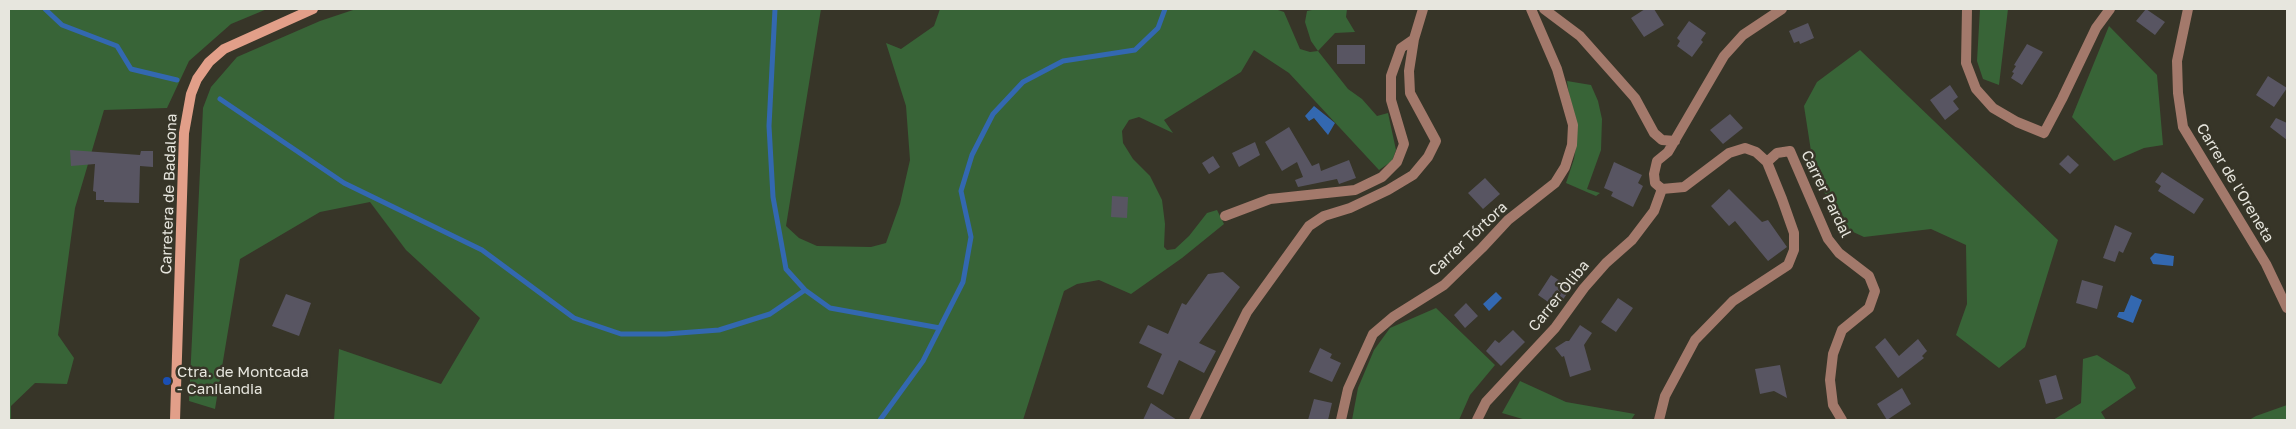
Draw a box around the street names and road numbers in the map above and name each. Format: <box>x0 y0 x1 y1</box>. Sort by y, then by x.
street label: Carretera de Badalona <box>157 113 181 275</box>
street label: Carrer de l'Oreneta <box>2192 120 2278 246</box>
street label: Carrer Pardal <box>1797 147 1855 241</box>
street label: Carrer Tórtora <box>1425 198 1511 280</box>
street label: Carrer Òliba <box>1525 257 1593 335</box>

